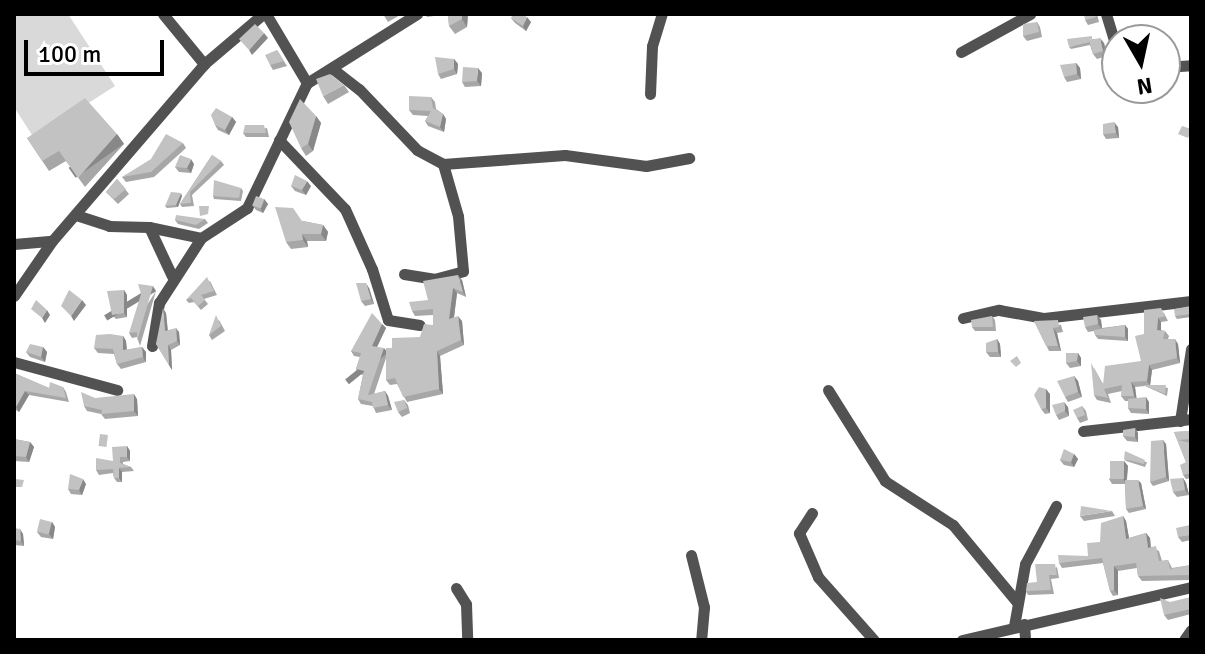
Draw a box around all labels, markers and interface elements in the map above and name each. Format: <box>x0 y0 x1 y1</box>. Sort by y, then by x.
scale bar <box>28 24 168 74</box>
north arrow <box>1101 24 1181 104</box>
text: 100 m <box>38 39 101 69</box>
text: N <box>1135 72 1154 101</box>

